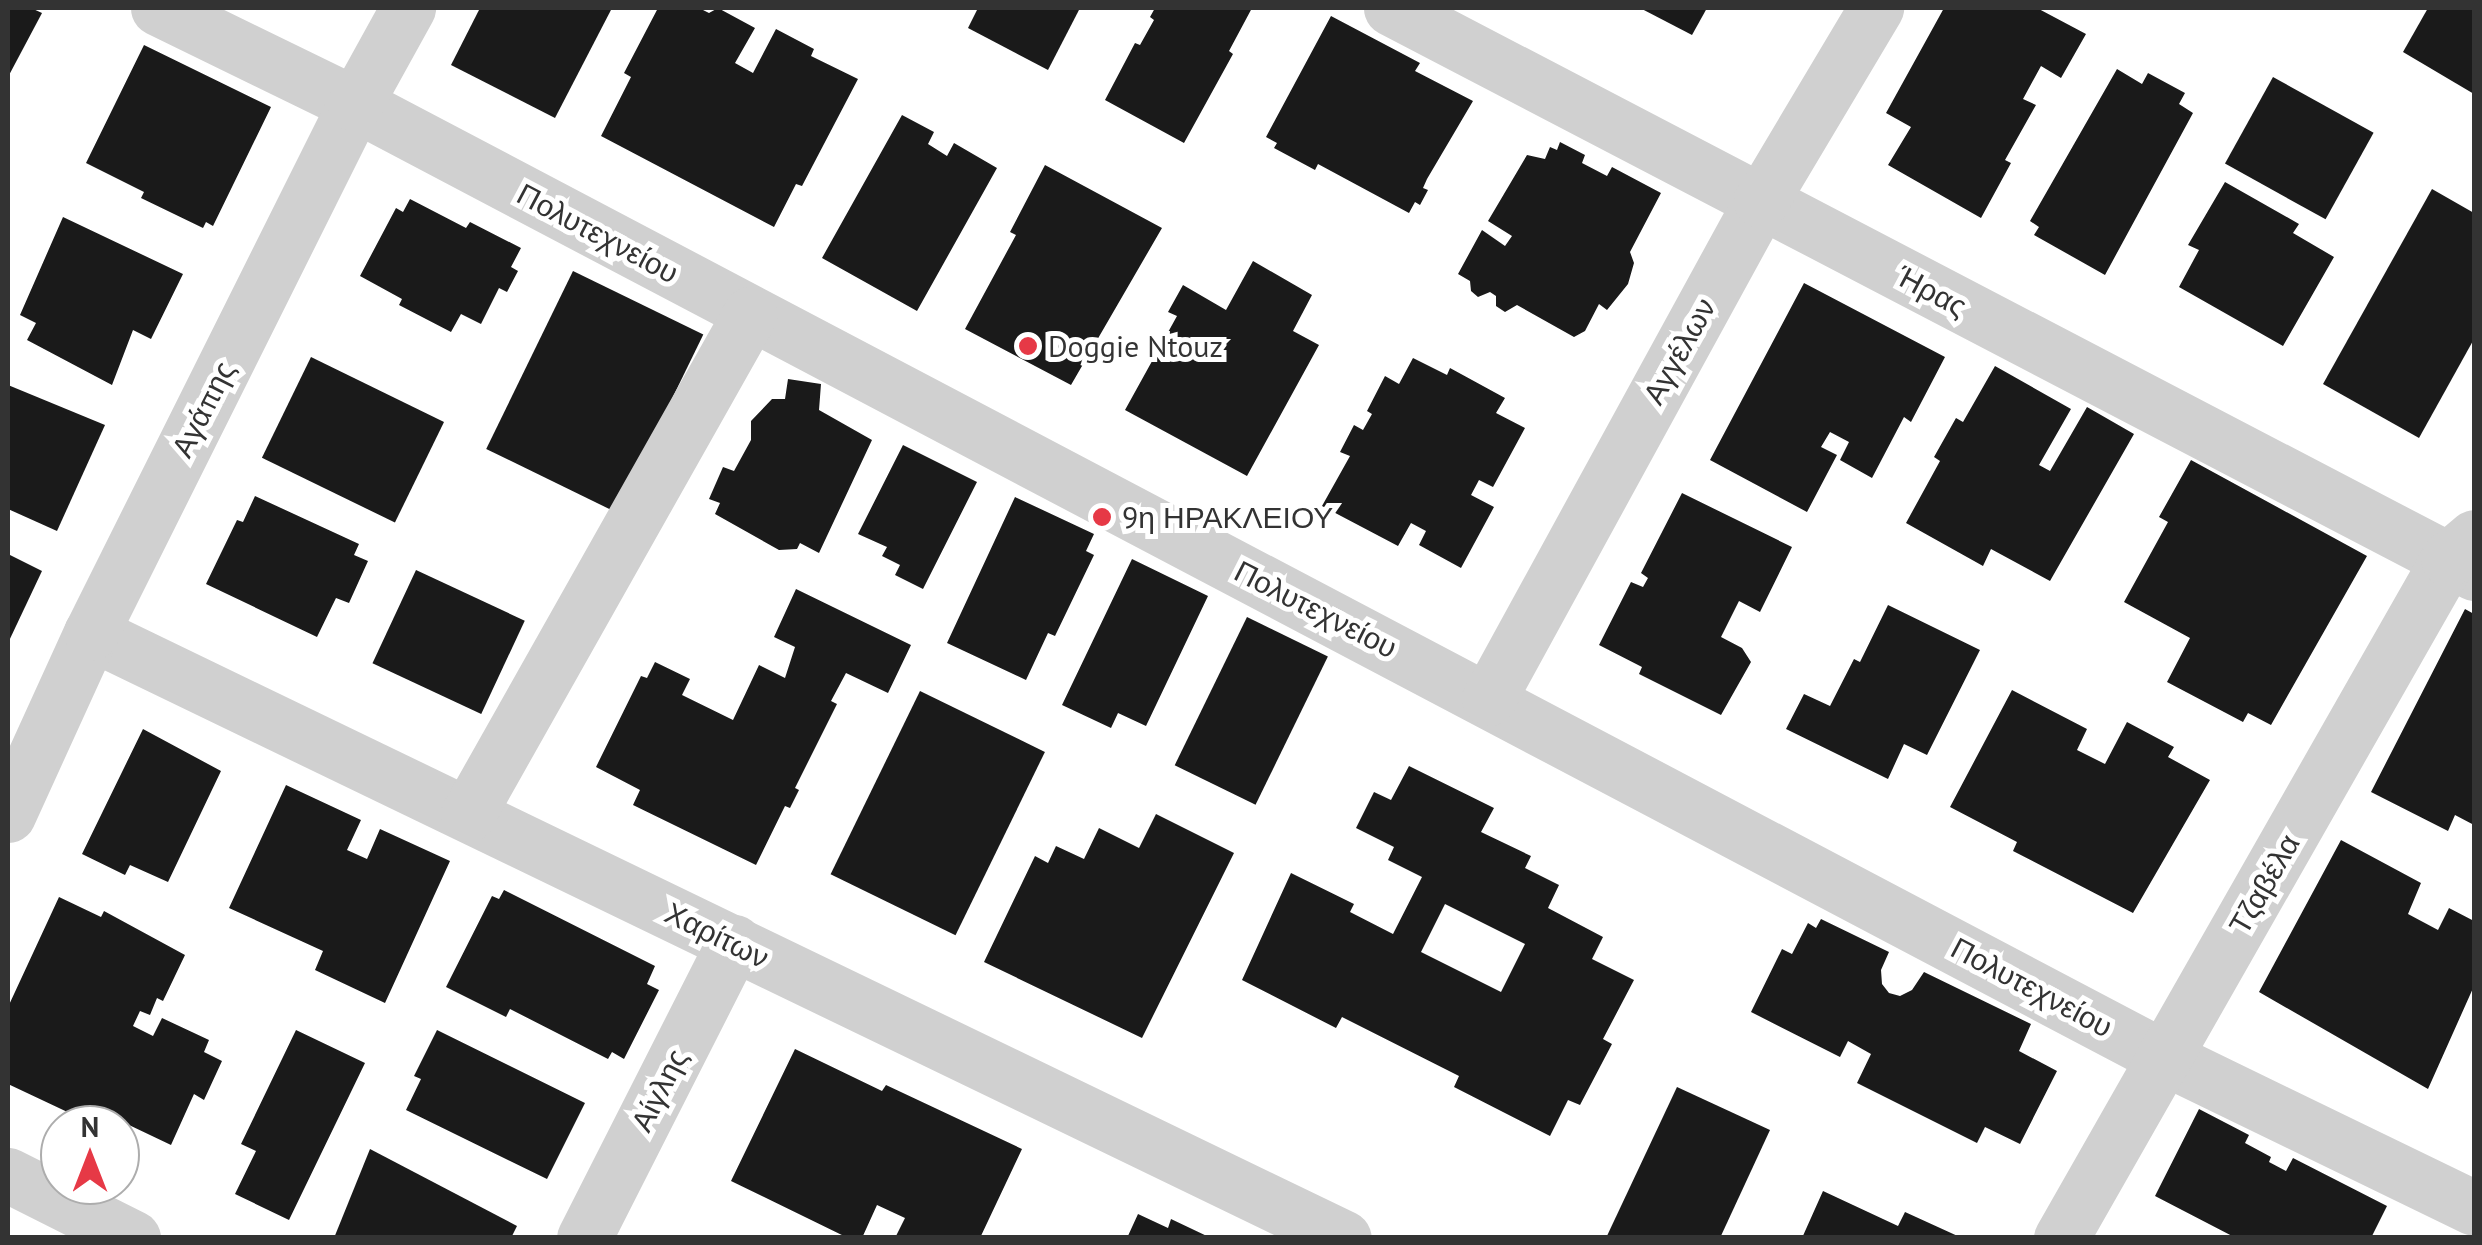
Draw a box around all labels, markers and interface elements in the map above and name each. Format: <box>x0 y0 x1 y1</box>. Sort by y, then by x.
street label: Πολυτεχνείου <box>511 175 685 291</box>
street label: Ήρας <box>1891 258 1973 324</box>
street label: Αγγέλων <box>1635 292 1723 410</box>
place label: Doggie Ntouz <box>1048 328 1223 364</box>
marker: Doggie Ntouz <box>1017 335 1039 357</box>
street label: Αγάπης <box>164 355 242 463</box>
place label: 9η ΗΡΑΚΛΕΙΟΥ <box>1122 499 1333 535</box>
marker: 9η ΗΡΑΚΛΕΙΟΥ <box>1091 506 1113 528</box>
street label: Πολυτεχνείου <box>1229 553 1403 665</box>
street label: Τζαβέλα <box>2221 828 2307 940</box>
street label: Χαρίτων <box>659 895 775 975</box>
street label: Πολυτεχνείου <box>1945 929 2119 1045</box>
street label: Αίγλης <box>623 1043 695 1137</box>
north arrow <box>40 1105 140 1205</box>
text: N <box>81 1108 99 1145</box>

